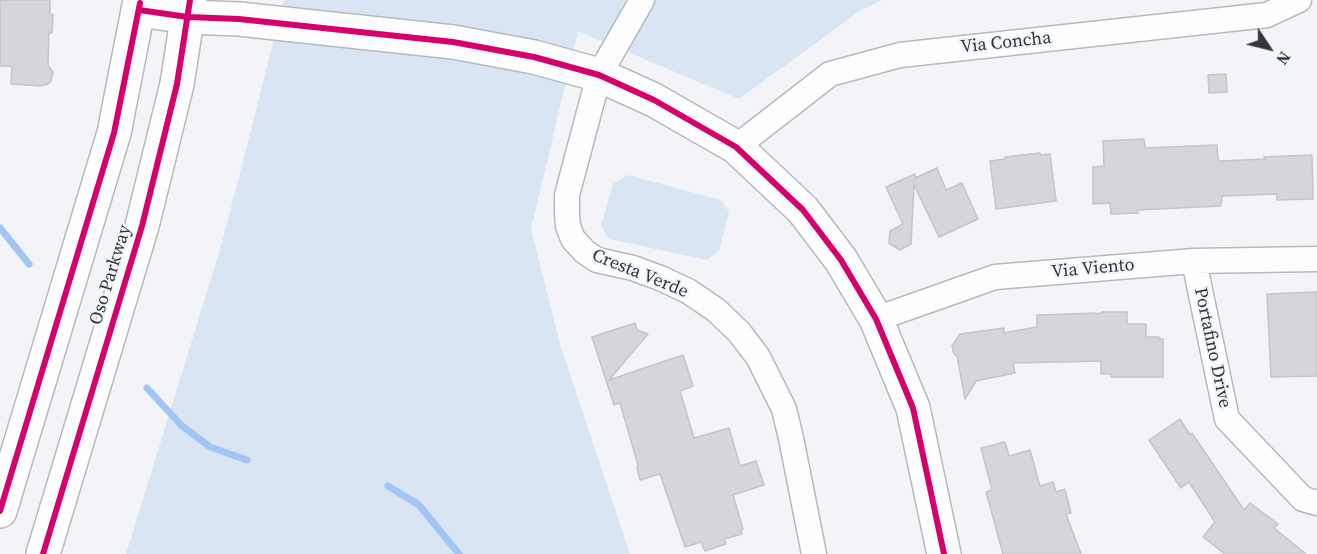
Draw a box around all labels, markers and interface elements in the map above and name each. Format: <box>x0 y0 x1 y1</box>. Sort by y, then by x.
north arrow <box>1239 18 1299 78</box>
street label: Via Concha <box>960 28 1052 58</box>
text: N <box>1271 47 1296 69</box>
street label: Oso Parkway <box>86 222 136 328</box>
street label: Cresta Verde <box>589 245 691 303</box>
street label: Via Viento <box>1051 255 1135 283</box>
street label: Portafino Drive <box>1189 286 1235 410</box>

